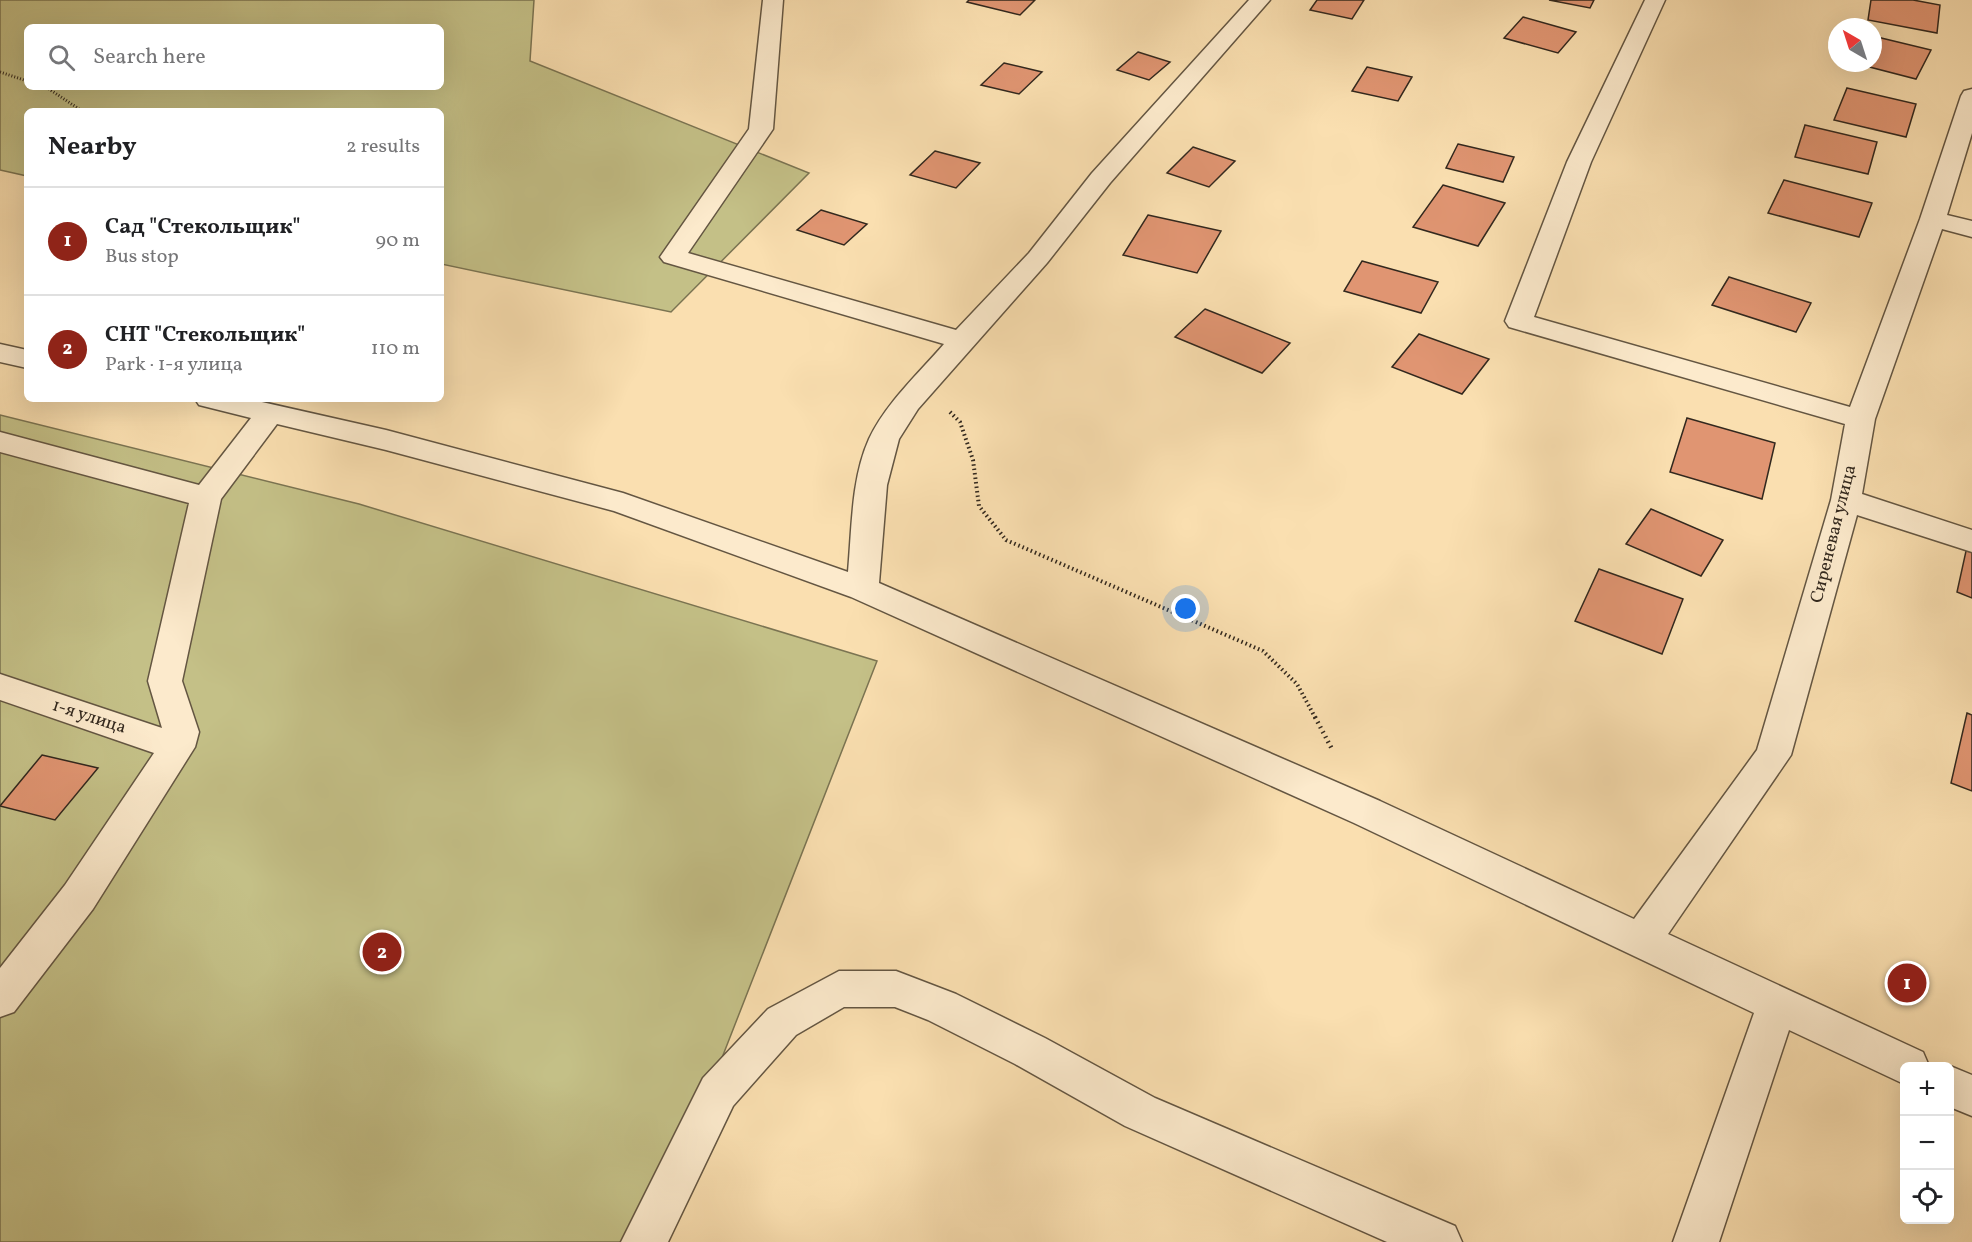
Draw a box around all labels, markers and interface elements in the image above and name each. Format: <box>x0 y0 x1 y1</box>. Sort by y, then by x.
north arrow <box>1828 18 1882 72</box>
search box <box>24 24 444 90</box>
icon: search <box>45 41 78 74</box>
text: Search here <box>93 42 206 73</box>
text: Nearby <box>48 129 137 165</box>
text: 2 results <box>346 133 420 161</box>
text: Сад "Стекольщик" <box>105 212 301 243</box>
text: 1 <box>63 227 72 255</box>
text: 90 m <box>376 227 420 255</box>
text: Bus stop <box>105 243 179 271</box>
text: СНТ "Стекольщик" <box>105 320 305 351</box>
text: 2 <box>62 335 73 363</box>
text: 110 m <box>371 335 420 363</box>
text: Park · 1-я улица <box>105 351 243 379</box>
street label: Сиреневая улица <box>1805 462 1863 606</box>
your location <box>1171 594 1200 623</box>
street label: 1-я улица <box>49 693 129 741</box>
pin: 2 <box>362 930 401 974</box>
pin: 1 <box>1888 960 1926 1006</box>
map controls <box>1900 1062 1954 1224</box>
button: + <box>1900 1062 1954 1116</box>
button: − <box>1900 1116 1954 1170</box>
button: locate <box>1900 1170 1954 1224</box>

